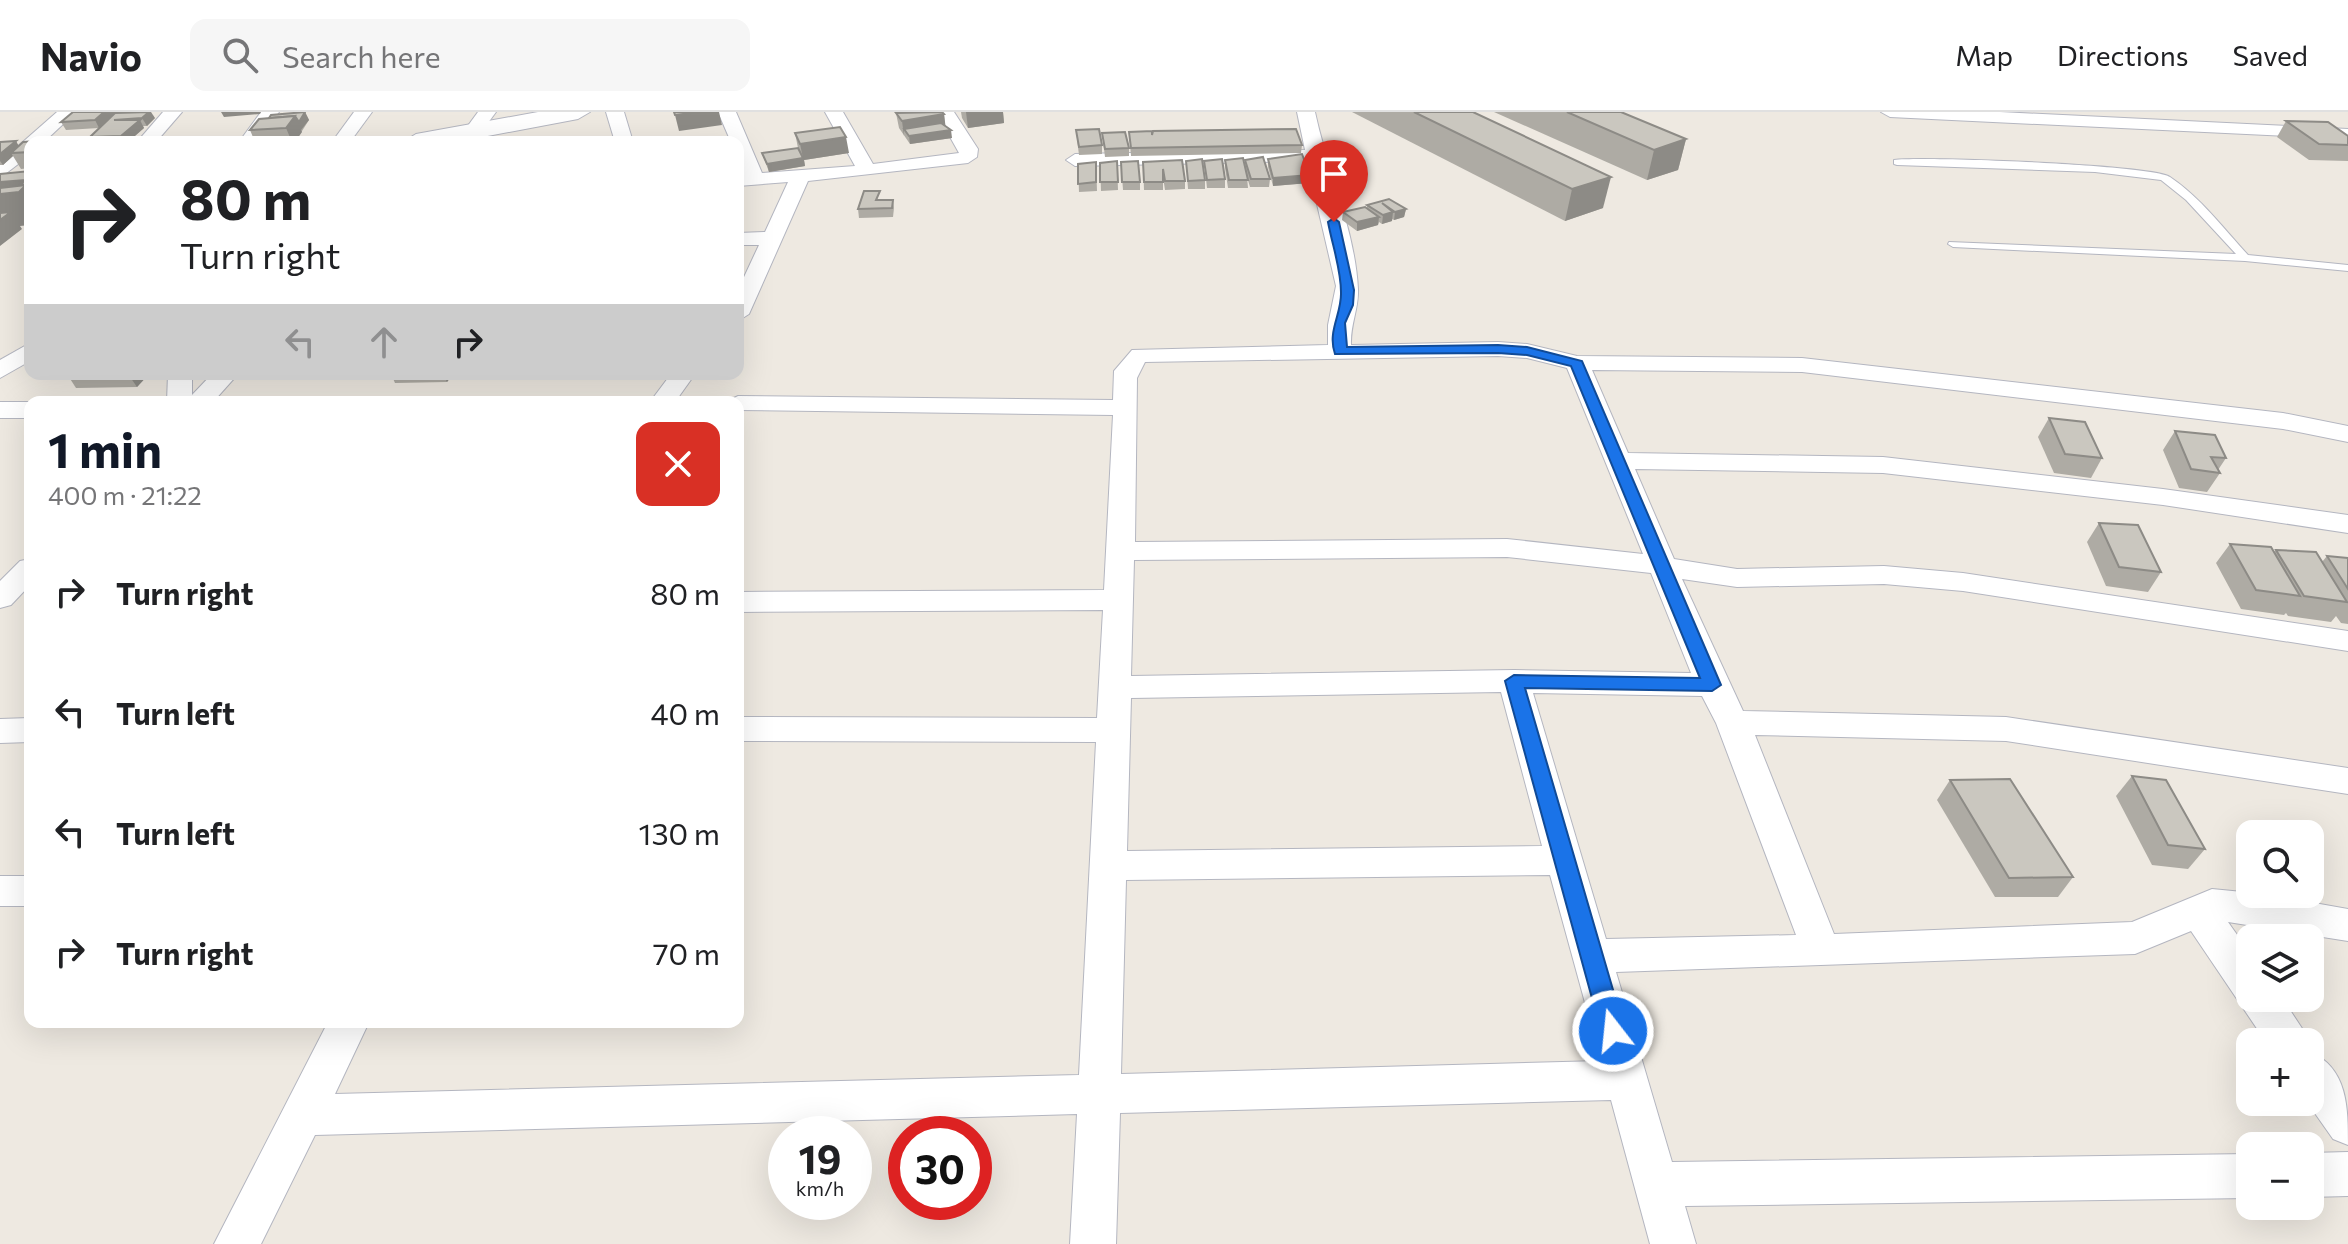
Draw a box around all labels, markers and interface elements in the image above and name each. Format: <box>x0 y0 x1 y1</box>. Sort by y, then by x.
search box <box>190 19 750 91</box>
text: Navio <box>40 32 142 79</box>
icon: search <box>218 33 262 77</box>
text: Search here <box>282 37 441 74</box>
text: Map <box>1955 38 2013 72</box>
text: Directions <box>2057 38 2188 72</box>
text: Saved <box>2232 38 2308 72</box>
pin <box>1300 140 1368 222</box>
icon: arrive <box>1312 152 1356 196</box>
text: 80 m <box>180 163 311 232</box>
icon: right <box>48 168 152 272</box>
text: Turn right <box>180 232 341 276</box>
icon: left <box>278 320 322 364</box>
icon: ahead <box>362 320 406 364</box>
icon: right <box>446 320 490 364</box>
text: 1 min <box>48 419 162 478</box>
button: close <box>636 422 720 506</box>
text: 400 m · 21:22 <box>48 479 202 510</box>
icon: right <box>48 570 92 614</box>
text: Turn right <box>116 574 253 611</box>
text: 80 m <box>650 574 720 611</box>
icon: left <box>48 690 92 734</box>
text: Turn left <box>116 694 235 731</box>
text: 40 m <box>651 694 720 731</box>
icon: left <box>48 810 92 854</box>
text: Turn left <box>116 814 235 851</box>
text: 130 m <box>639 814 720 851</box>
map controls <box>2236 820 2324 1220</box>
button: search <box>2236 820 2324 908</box>
button: layers <box>2236 924 2324 1012</box>
icon: right <box>48 930 92 974</box>
text: Turn right <box>116 934 253 971</box>
text: 70 m <box>653 934 720 971</box>
position arrow <box>1571 989 1655 1073</box>
button: + <box>2236 1028 2324 1116</box>
speed limit sign: 30 <box>888 1116 992 1220</box>
button: − <box>2236 1132 2324 1220</box>
text: 19 <box>799 1133 841 1182</box>
text: km/h <box>796 1176 844 1200</box>

